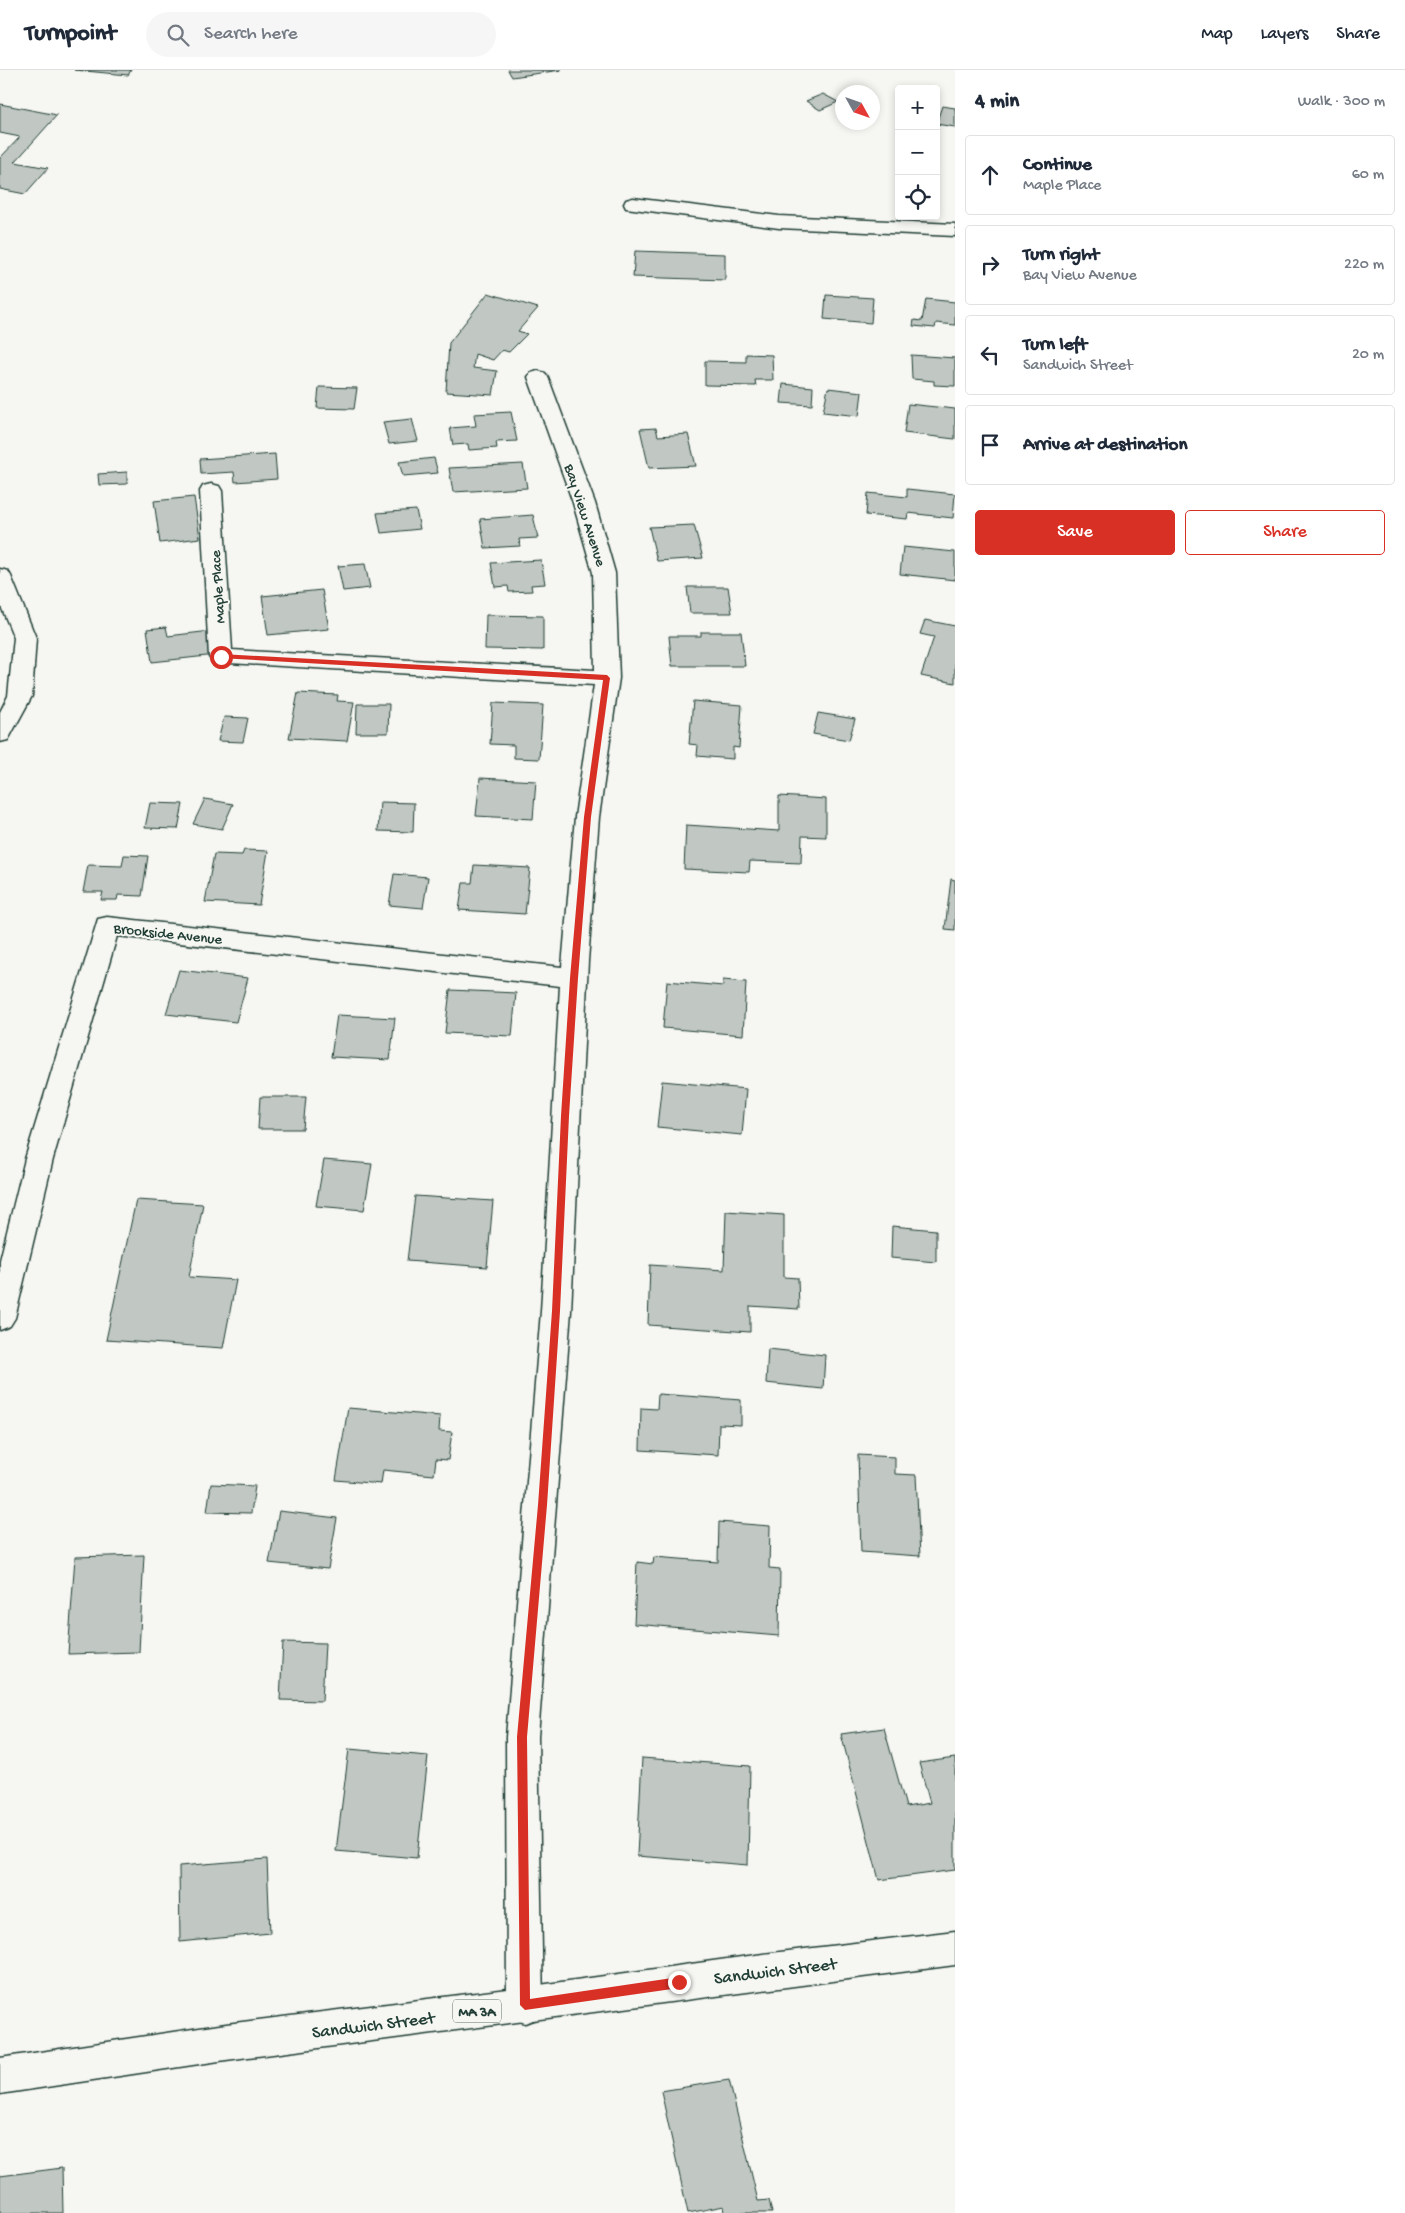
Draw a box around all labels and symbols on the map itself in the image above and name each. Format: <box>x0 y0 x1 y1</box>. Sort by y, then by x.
north arrow <box>835 85 880 130</box>
street label: Bay View Avenue <box>559 461 609 569</box>
street label: Maple Place <box>207 549 231 624</box>
route start <box>210 646 233 669</box>
street label: Brookside Avenue <box>112 920 223 950</box>
street label: Sandwich Street <box>713 1954 839 1990</box>
route end <box>668 1971 691 1994</box>
road number: MA 3A <box>453 2000 501 2022</box>
street label: Sandwich Street <box>311 2008 437 2044</box>

